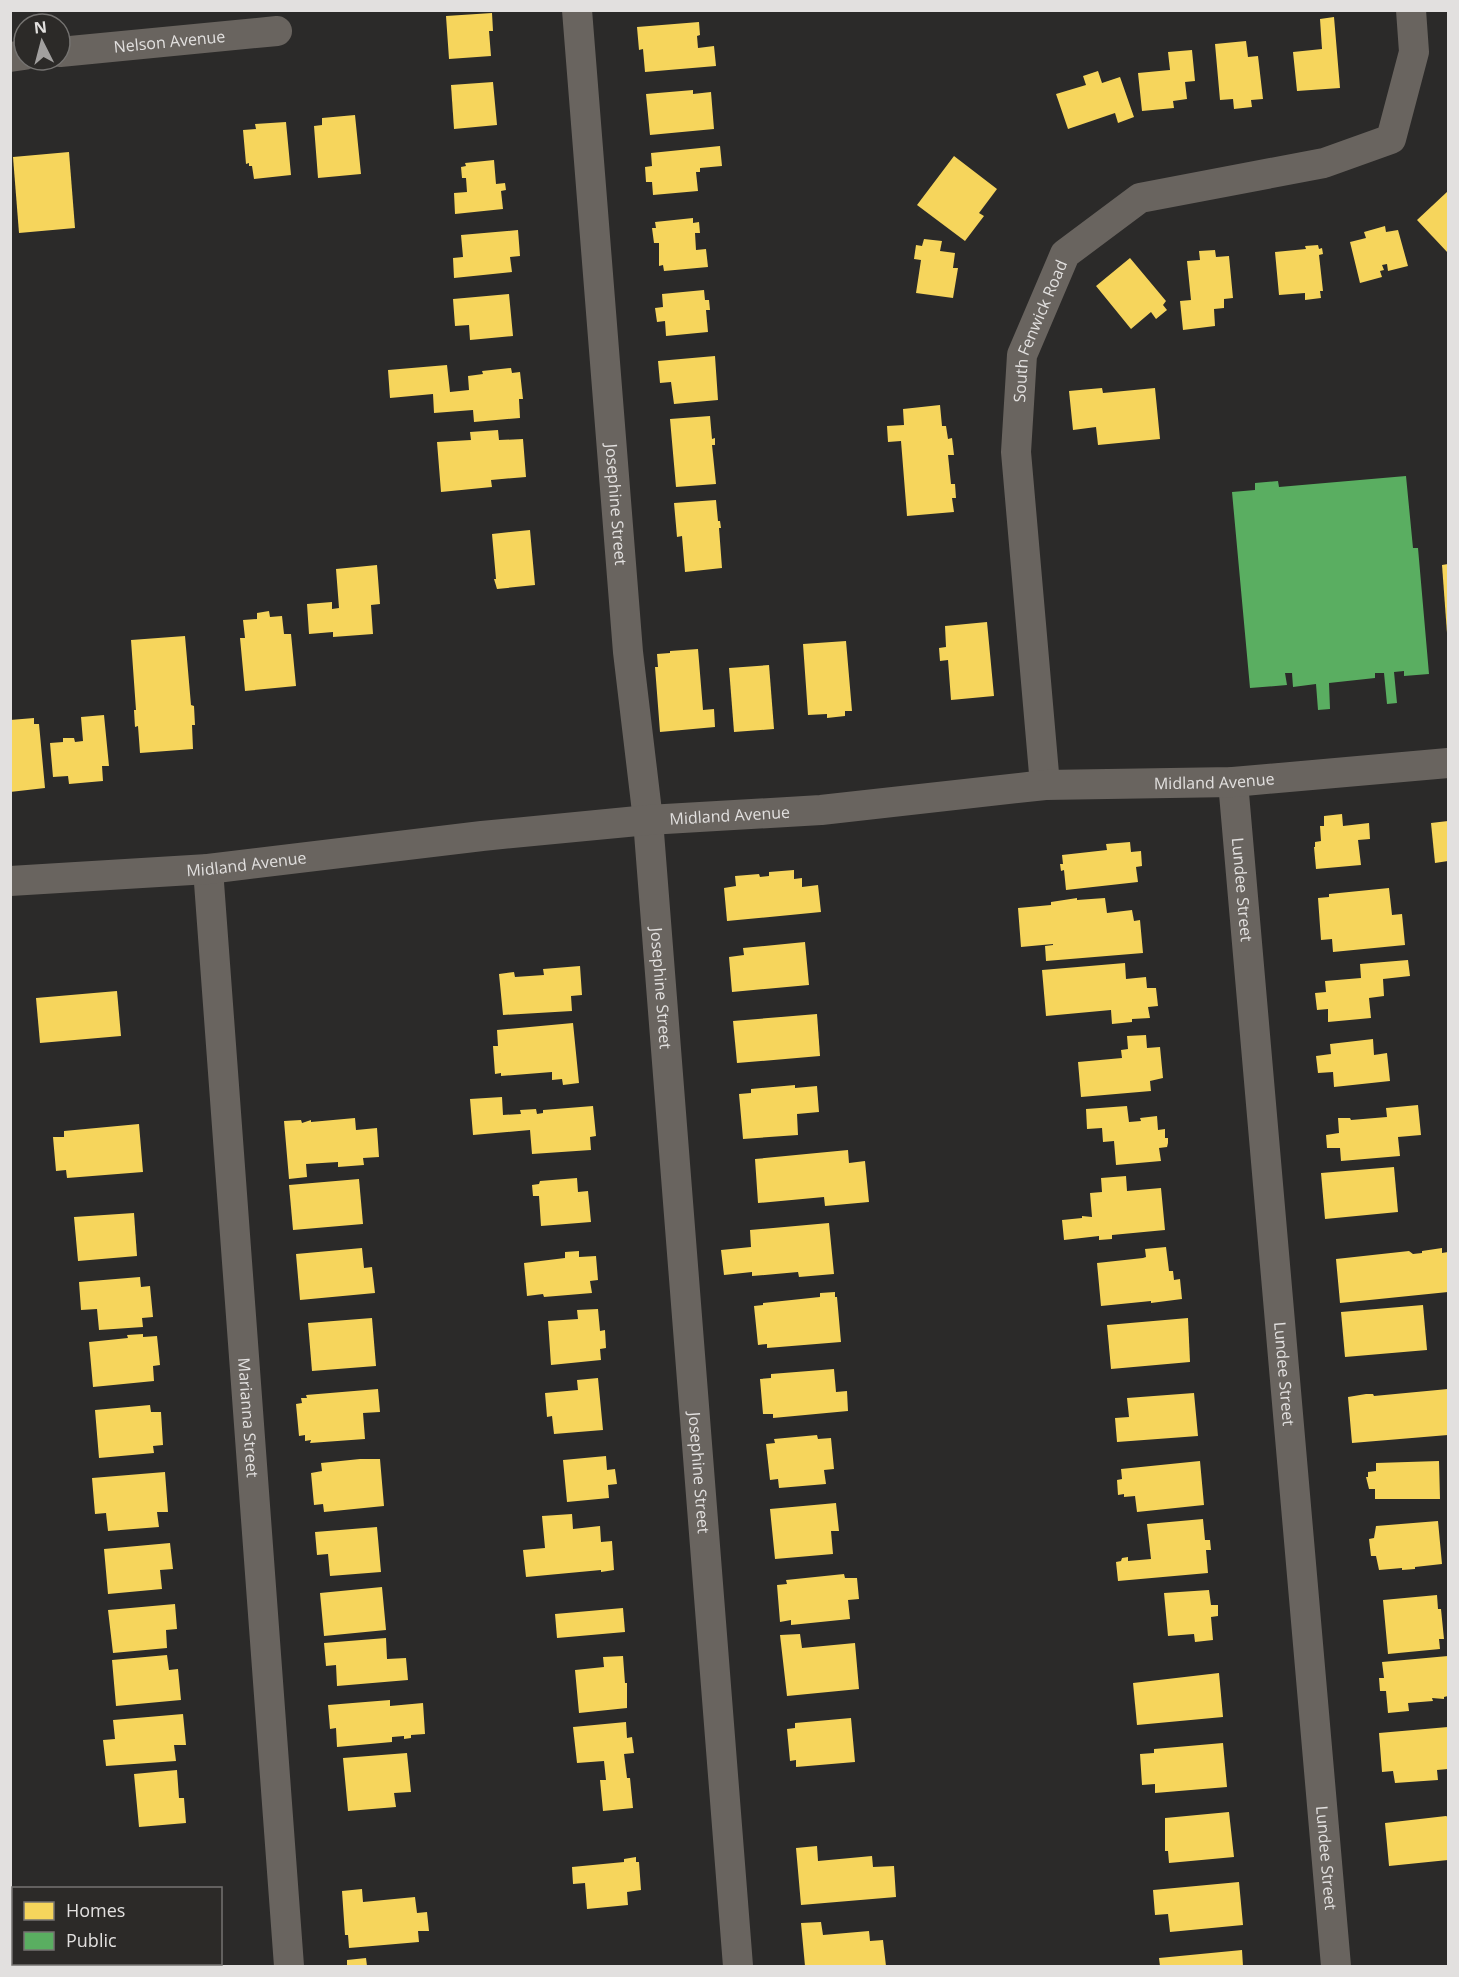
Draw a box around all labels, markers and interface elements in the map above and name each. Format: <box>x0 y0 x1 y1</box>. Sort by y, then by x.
north arrow <box>12 12 72 72</box>
text: N <box>33 15 48 39</box>
street label: Nelson Avenue <box>113 25 226 58</box>
street label: South Fenwick Road <box>1008 256 1072 403</box>
street label: Josephine Street <box>600 441 632 566</box>
street label: Midland Avenue <box>1154 767 1275 794</box>
street label: Midland Avenue <box>669 801 791 830</box>
street label: Lundee Street <box>1227 837 1258 943</box>
street label: Midland Avenue <box>186 846 308 881</box>
street label: Josephine Street <box>645 925 677 1050</box>
street label: Lundee Street <box>1269 1321 1300 1427</box>
street label: Marianna Street <box>233 1357 264 1479</box>
street label: Josephine Street <box>683 1409 715 1535</box>
street label: Lundee Street <box>1311 1805 1342 1911</box>
legend <box>12 1887 222 1965</box>
text: Homes <box>66 1898 125 1922</box>
text: Public <box>66 1928 117 1952</box>

